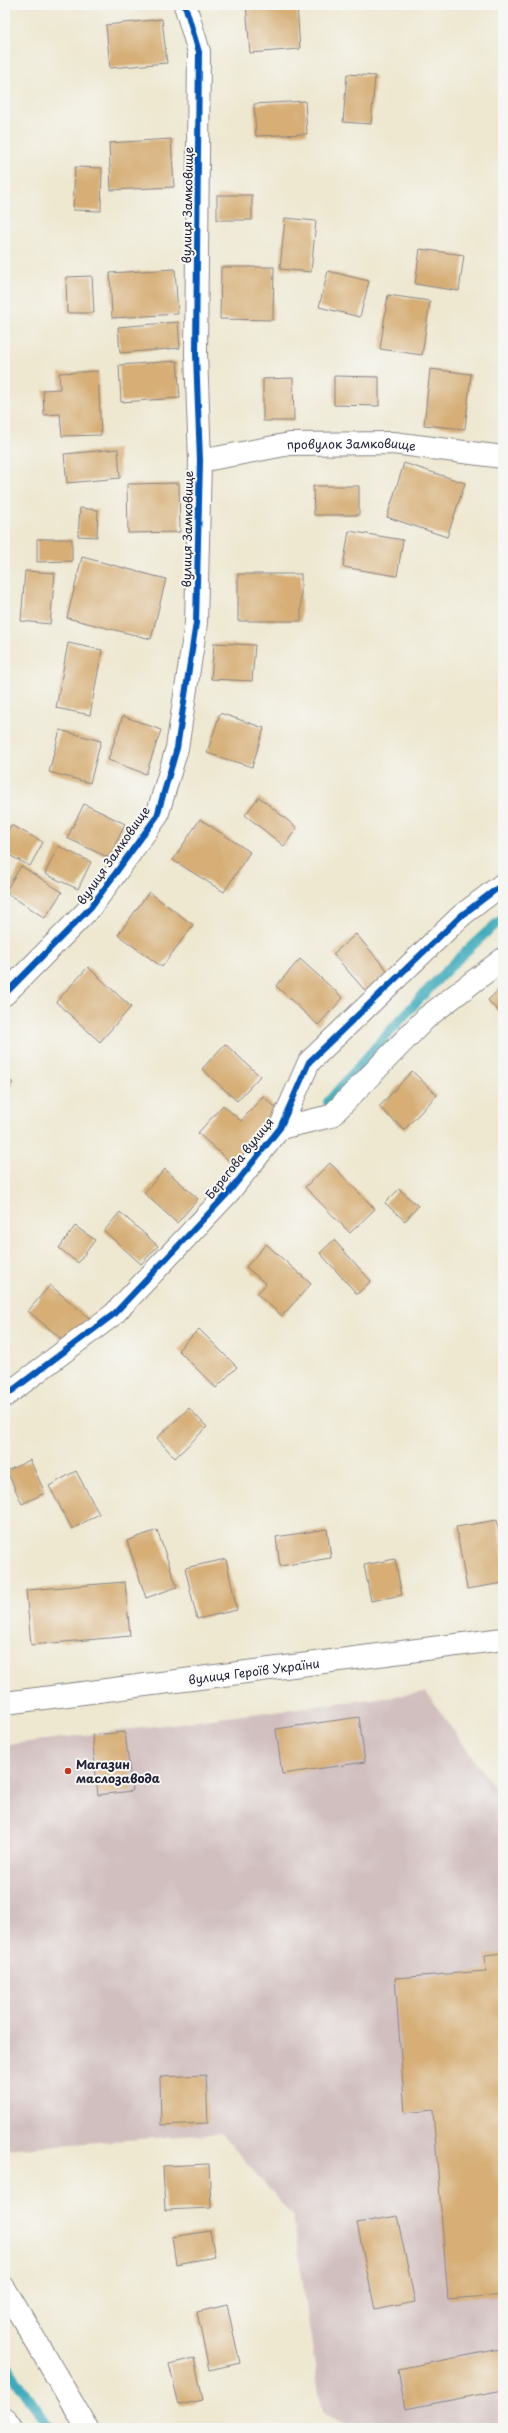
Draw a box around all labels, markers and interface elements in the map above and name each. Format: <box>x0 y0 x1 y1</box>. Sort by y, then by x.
street label: вулиця Замковище <box>177 146 197 264</box>
street label: провулок Замковище <box>285 434 418 455</box>
street label: вулиця Замковище <box>177 470 197 588</box>
street label: вулиця Замковище <box>72 802 154 908</box>
street label: Берегова вулиця <box>201 1114 277 1202</box>
street label: вулиця Героїв України <box>187 1654 321 1688</box>
place label: Магазин маслозавода <box>76 1755 160 1787</box>
marker: Магазин маслозавода <box>63 1766 73 1776</box>

